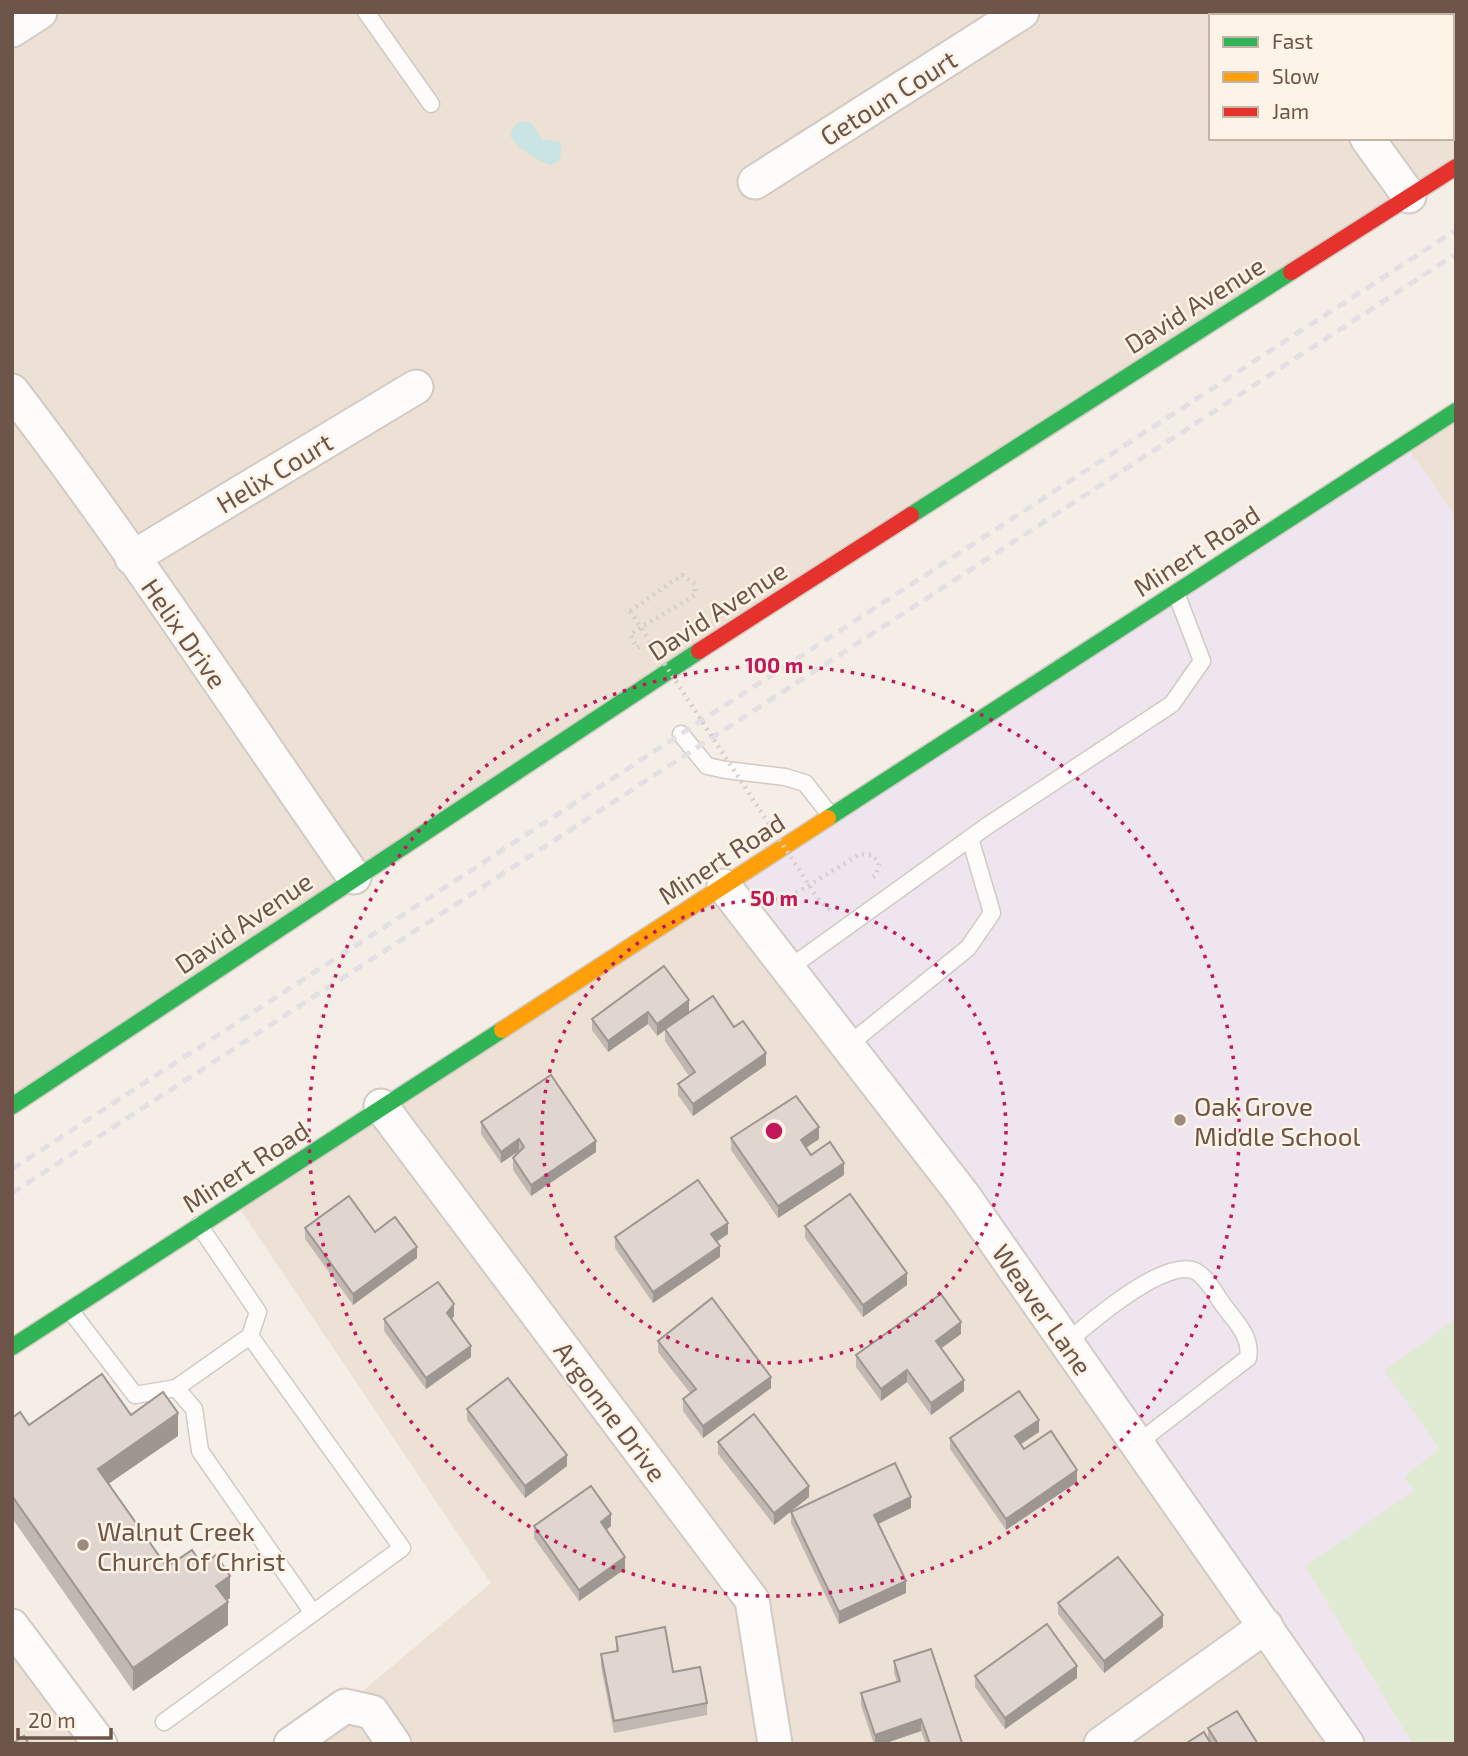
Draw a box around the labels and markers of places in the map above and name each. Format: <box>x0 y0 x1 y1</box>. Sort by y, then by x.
place label: Oak Grove Middle School <box>1194 1090 1360 1151</box>
marker: Oak Grove Middle School <box>1172 1112 1188 1128</box>
centre of rings <box>762 1119 786 1143</box>
place label: Walnut Creek Church of Christ <box>97 1515 285 1576</box>
marker: Walnut Creek Church of Christ <box>75 1537 91 1553</box>

